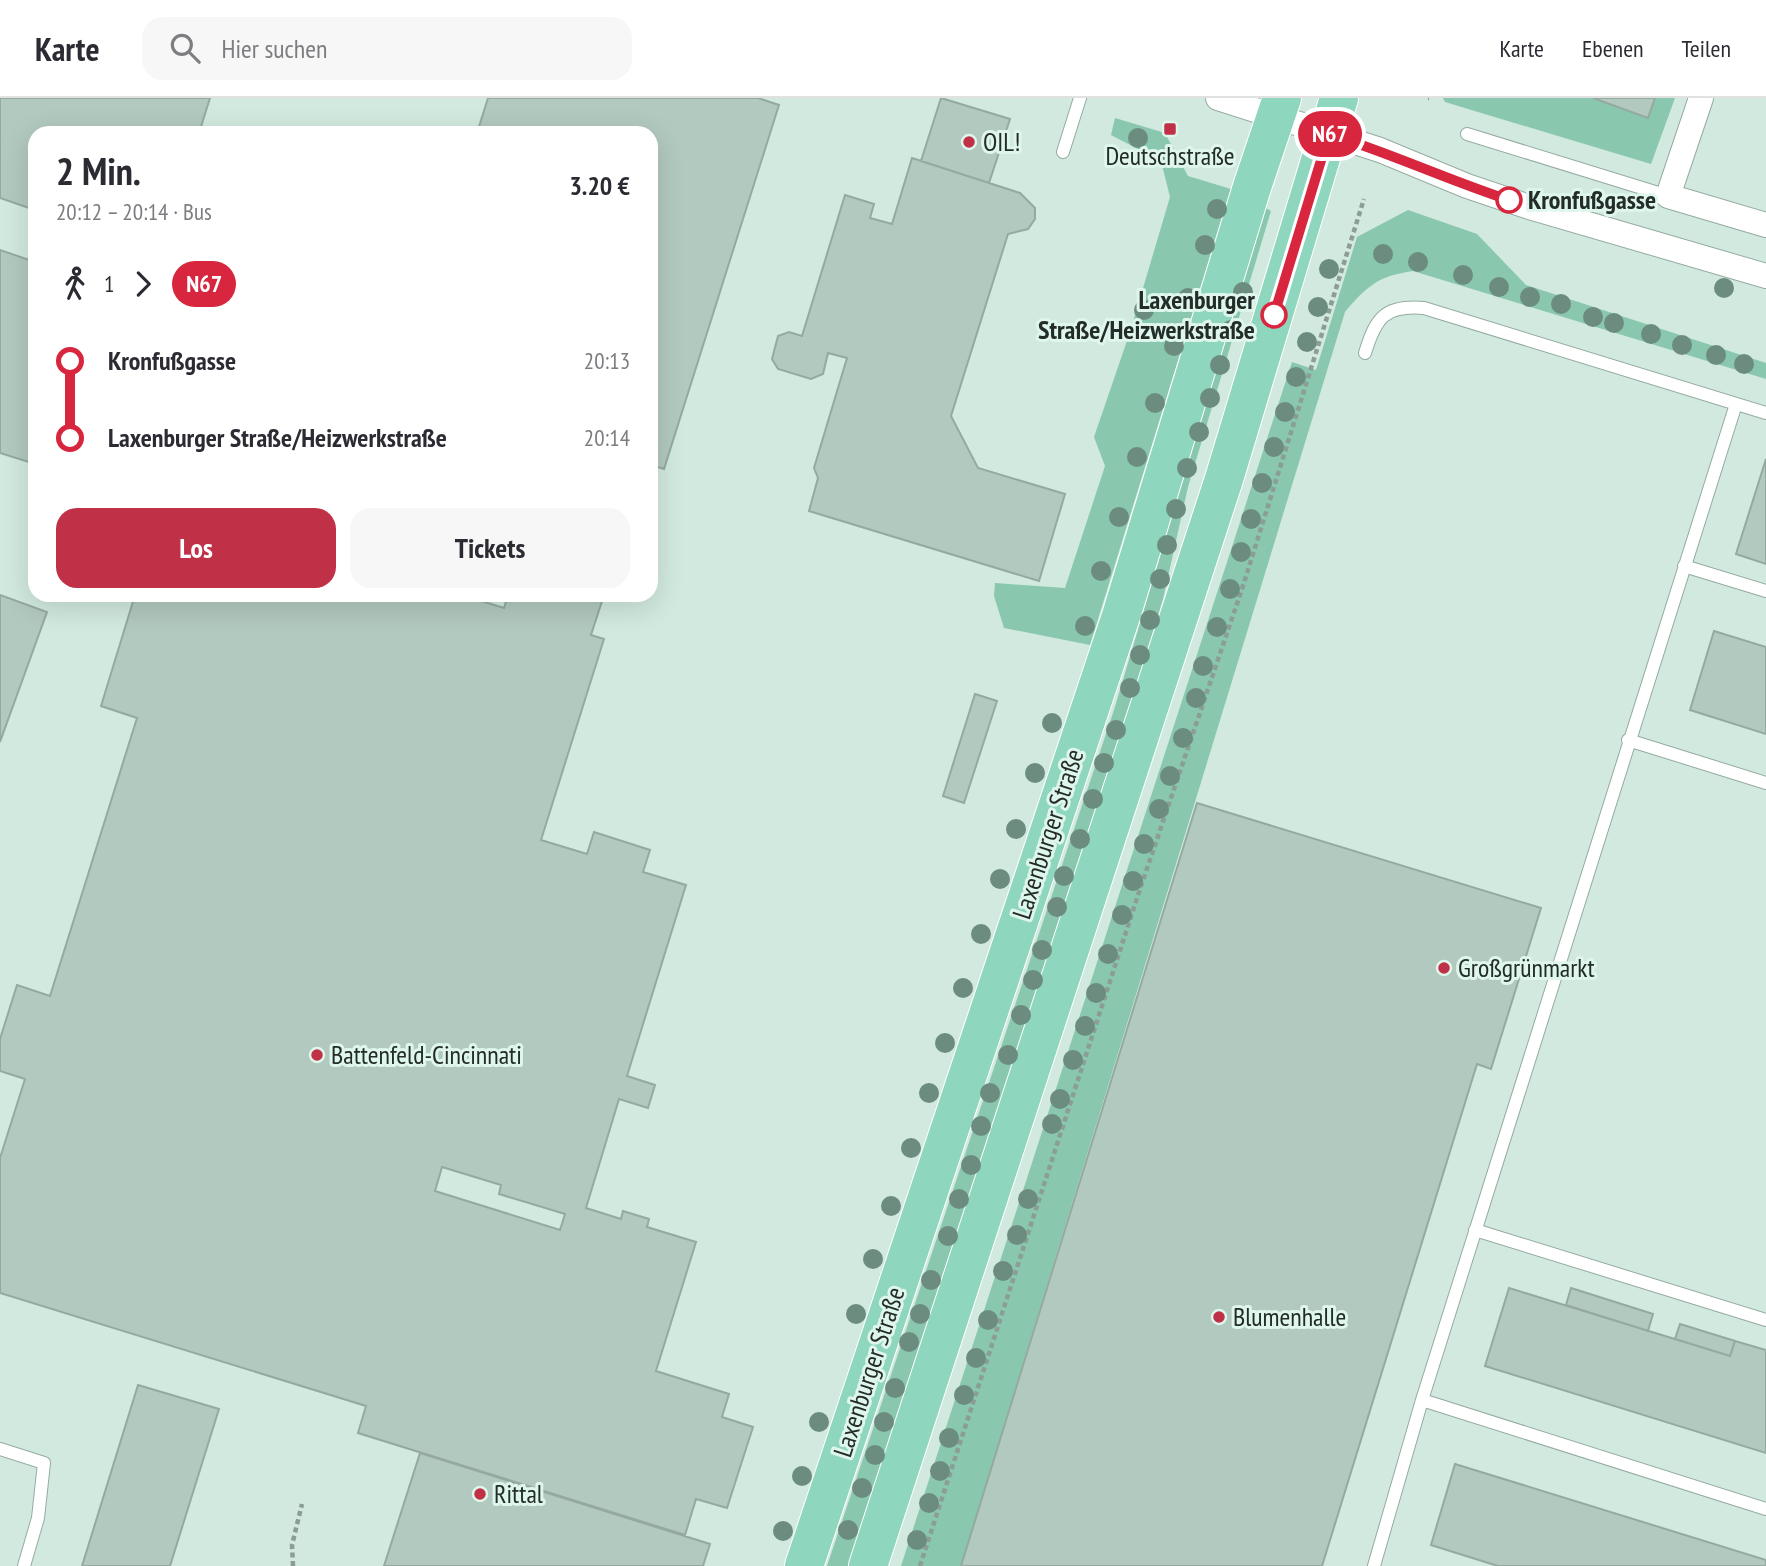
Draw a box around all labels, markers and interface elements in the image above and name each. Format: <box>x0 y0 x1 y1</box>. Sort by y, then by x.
search box <box>142 17 632 80</box>
text: Karte <box>35 27 100 70</box>
icon: search <box>166 29 204 67</box>
text: Hier suchen <box>222 32 327 65</box>
text: Karte <box>1500 33 1544 64</box>
text: Ebenen <box>1582 33 1644 64</box>
text: Teilen <box>1682 33 1731 64</box>
line badge: N67 <box>1290 111 1370 157</box>
text: N67 <box>1312 118 1348 149</box>
marker: Deutschstraße <box>1162 121 1178 137</box>
place label: OIL! <box>983 125 1021 158</box>
marker: OIL! <box>961 134 977 150</box>
place label: Deutschstraße <box>1105 139 1235 172</box>
text: 2 Min. <box>56 146 141 195</box>
text: 3.20 € <box>569 169 630 202</box>
place label: Kronfußgasse <box>1528 183 1656 216</box>
marker: Kronfußgasse <box>1496 187 1522 213</box>
text: 20:12 – 20:14 · Bus <box>56 197 212 226</box>
icon: walk <box>56 265 94 303</box>
icon: forward <box>124 265 162 303</box>
text: N67 <box>186 268 222 299</box>
text: 1 <box>104 269 114 298</box>
place label: Laxenburger Straße/Heizwerkstraße <box>1038 283 1255 346</box>
marker: Laxenburger Straße/Heizwerkstraße <box>1261 302 1287 328</box>
text: Kronfußgasse <box>108 344 236 377</box>
text: 20:13 <box>584 346 630 375</box>
text: Laxenburger Straße/Heizwerkstraße <box>108 421 447 454</box>
text: 20:14 <box>584 423 630 452</box>
button: Los <box>56 508 336 588</box>
button: Tickets <box>350 508 630 588</box>
street label: Laxenburger Straße <box>1005 745 1091 923</box>
place label: Großgrünmarkt <box>1458 951 1595 984</box>
marker: Großgrünmarkt <box>1436 960 1452 976</box>
place label: Battenfeld-Cincinnati <box>331 1038 522 1071</box>
marker: Battenfeld-Cincinnati <box>309 1047 325 1063</box>
street label: Laxenburger Straße <box>826 1283 912 1461</box>
place label: Blumenhalle <box>1233 1300 1346 1333</box>
marker: Blumenhalle <box>1211 1309 1227 1325</box>
place label: Rittal <box>494 1477 543 1510</box>
marker: Rittal <box>472 1486 488 1502</box>

